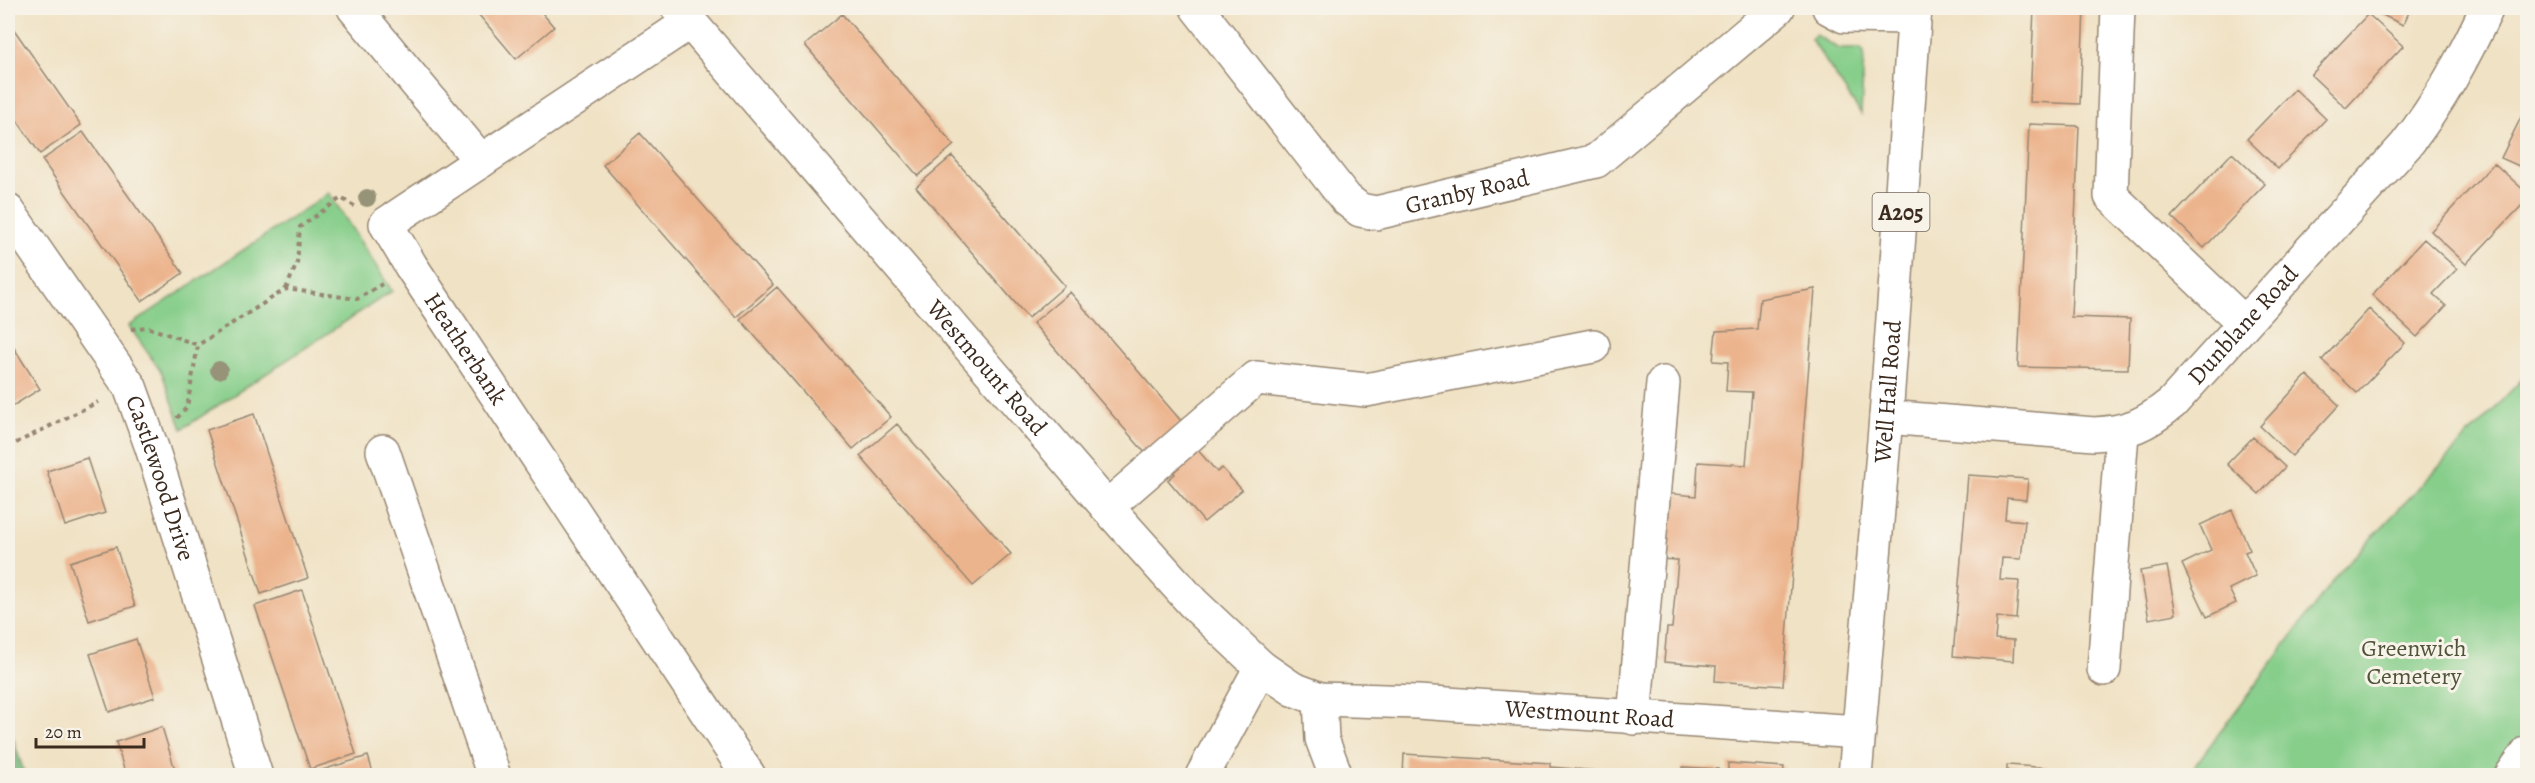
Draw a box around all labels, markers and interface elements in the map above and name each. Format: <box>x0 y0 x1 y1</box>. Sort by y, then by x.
street label: Granby Road <box>1402 161 1532 222</box>
road number: A205 <box>1872 193 1930 231</box>
street label: Dunblane Road <box>2180 258 2305 392</box>
street label: Heatherbank <box>417 286 515 411</box>
street label: Westmount Road <box>919 292 1055 442</box>
street label: Well Hall Road <box>1866 319 1909 465</box>
street label: Castlewood Drive <box>118 391 203 565</box>
park label: Greenwich Cemetery <box>2361 632 2467 692</box>
street label: Westmount Road <box>1503 692 1675 735</box>
scale bar <box>36 711 144 749</box>
text: 20 m <box>45 720 82 744</box>

